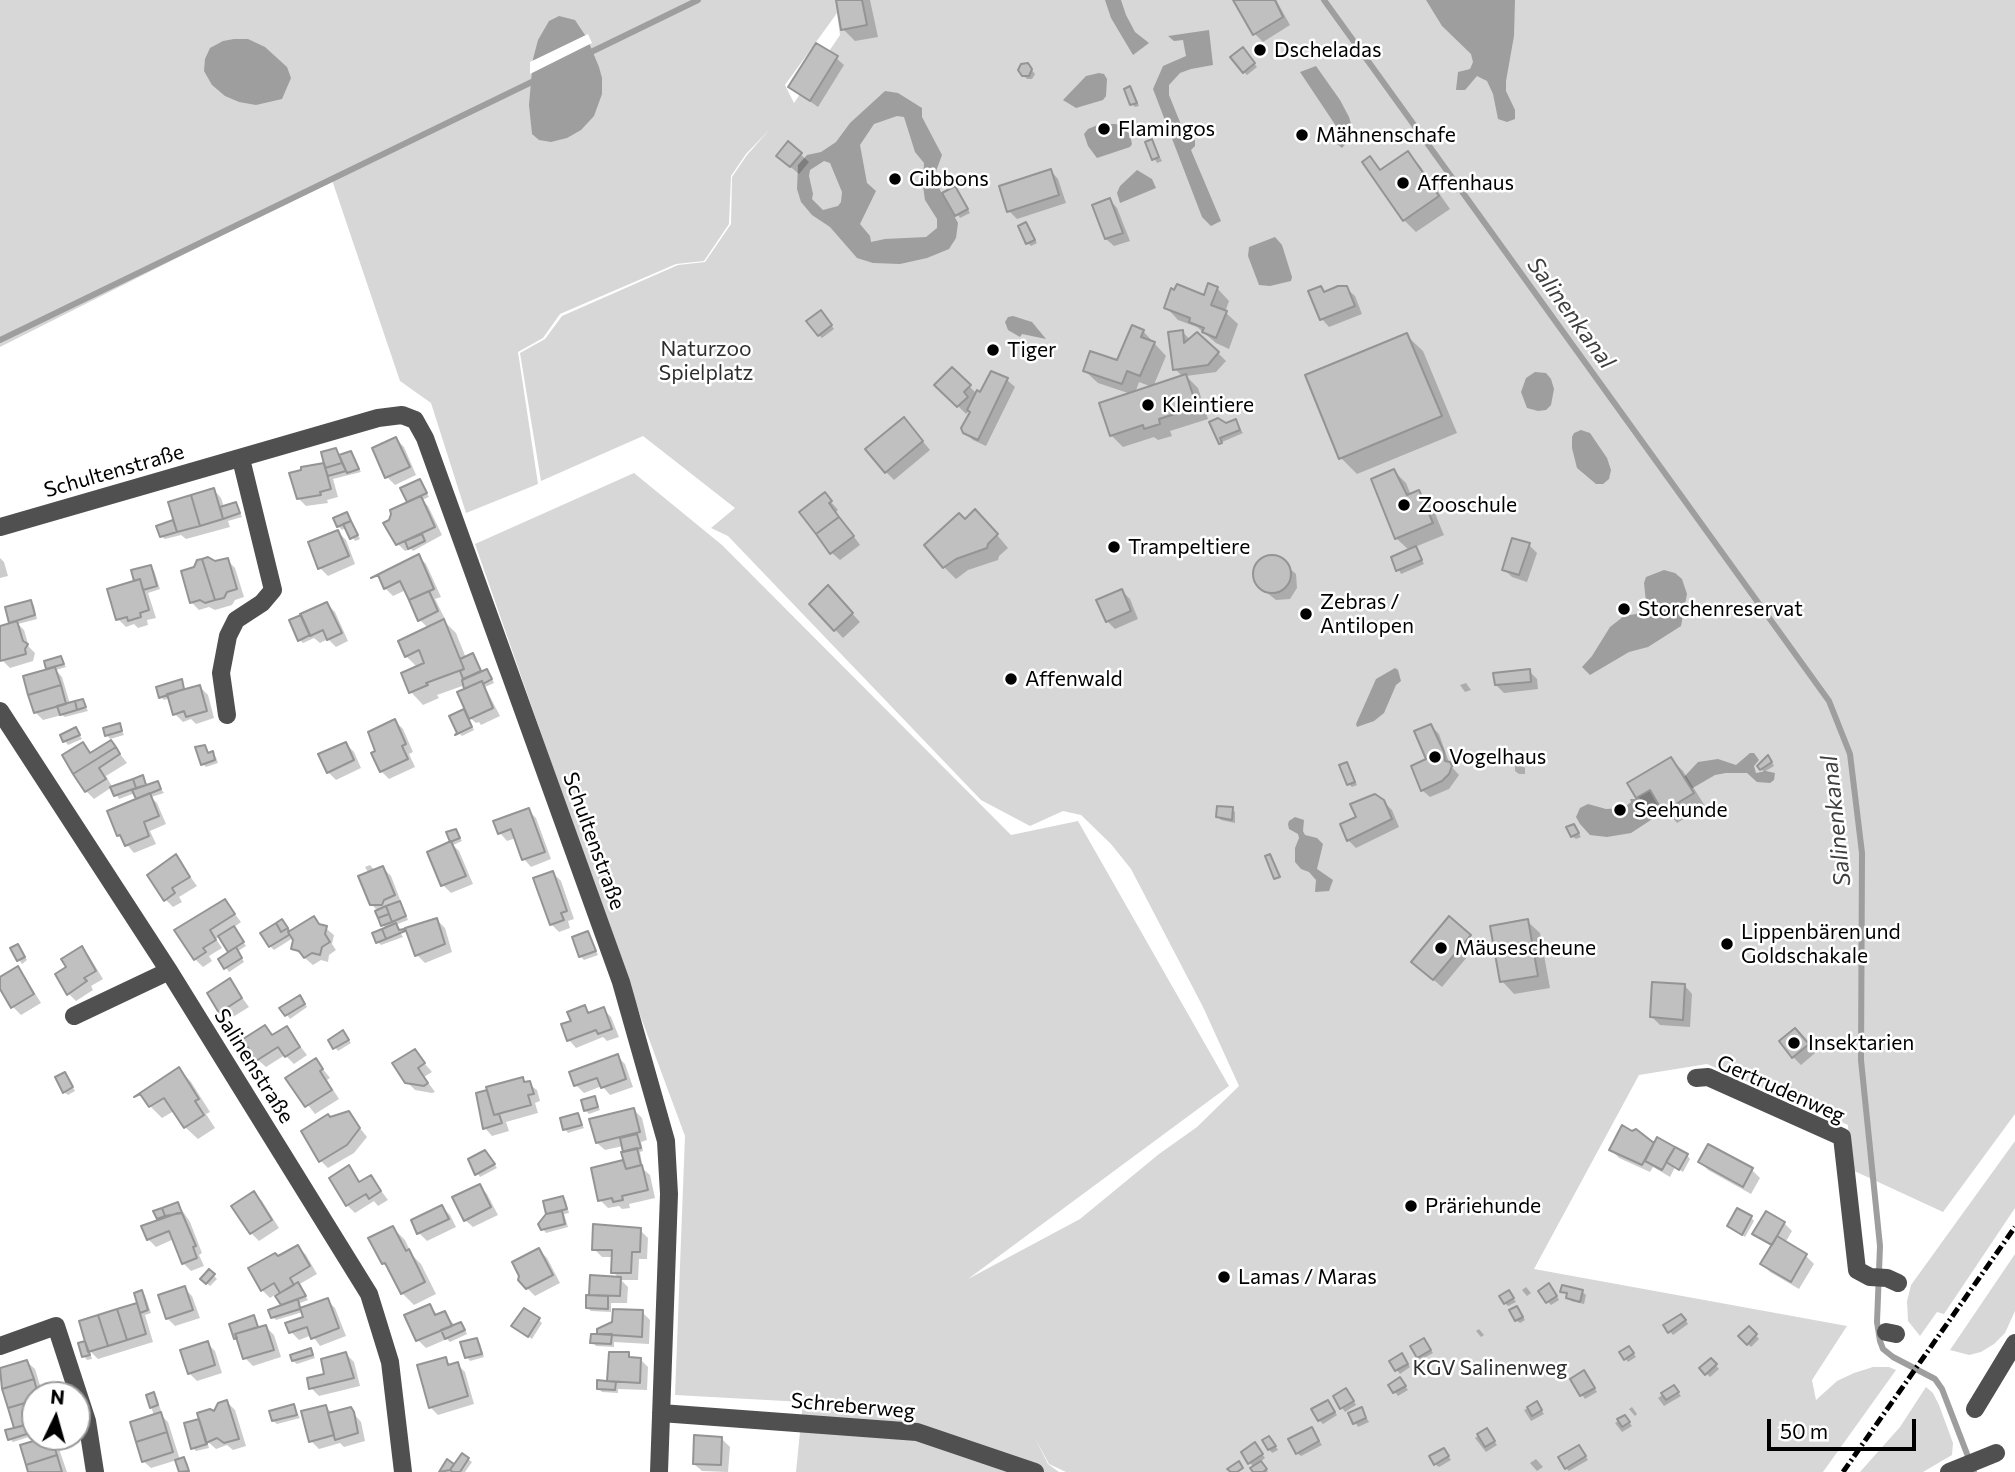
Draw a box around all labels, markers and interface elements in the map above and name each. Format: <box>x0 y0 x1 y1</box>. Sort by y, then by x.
place label: Dscheladas <box>1274 37 1381 63</box>
marker: Dscheladas <box>1252 42 1268 58</box>
place label: Flamingos <box>1118 116 1215 142</box>
marker: Flamingos <box>1096 121 1112 137</box>
place label: Mähnenschafe <box>1316 122 1456 148</box>
marker: Mähnenschafe <box>1294 127 1310 143</box>
place label: Gibbons <box>909 166 989 192</box>
place label: Affenhaus <box>1417 170 1514 196</box>
marker: Gibbons <box>887 171 903 187</box>
marker: Affenhaus <box>1395 175 1411 191</box>
water label: Salinenkanal <box>1521 252 1621 374</box>
park label: Naturzoo Spielplatz <box>659 336 753 386</box>
place label: Tiger <box>1007 337 1056 363</box>
marker: Tiger <box>985 342 1001 358</box>
place label: Kleintiere <box>1162 392 1254 418</box>
marker: Kleintiere <box>1140 397 1156 413</box>
street label: Schultenstraße <box>41 439 187 503</box>
place label: Zooschule <box>1418 492 1517 518</box>
marker: Zooschule <box>1396 497 1412 513</box>
place label: Trampeltiere <box>1128 534 1250 560</box>
marker: Trampeltiere <box>1106 539 1122 555</box>
place label: Zebras / Antilopen <box>1320 589 1414 639</box>
place label: Storchenreservat <box>1638 596 1803 622</box>
marker: Storchenreservat <box>1616 601 1632 617</box>
marker: Zebras / Antilopen <box>1298 606 1314 622</box>
place label: Affenwald <box>1025 666 1123 692</box>
marker: Affenwald <box>1003 671 1019 687</box>
place label: Vogelhaus <box>1449 744 1546 770</box>
marker: Vogelhaus <box>1427 749 1443 765</box>
water label: Salinenkanal <box>1815 754 1857 888</box>
street label: Schultenstraße <box>557 769 631 913</box>
place label: Seehunde <box>1634 797 1727 823</box>
marker: Seehunde <box>1612 802 1628 818</box>
place label: Lippenbären und Goldschakale <box>1741 919 1901 969</box>
place label: Mäusescheune <box>1455 935 1596 961</box>
marker: Lippenbären und Goldschakale <box>1719 936 1735 952</box>
marker: Mäusescheune <box>1433 940 1449 956</box>
street label: Salinenstraße <box>209 1004 299 1128</box>
place label: Insektarien <box>1808 1030 1914 1056</box>
marker: Insektarien <box>1786 1035 1802 1051</box>
street label: Gertrudenweg <box>1713 1050 1849 1128</box>
place label: Präriehunde <box>1425 1193 1541 1219</box>
marker: Präriehunde <box>1403 1198 1419 1214</box>
place label: Lamas / Maras <box>1238 1264 1377 1290</box>
marker: Lamas / Maras <box>1216 1269 1232 1285</box>
park label: KGV Salinenweg <box>1413 1355 1567 1381</box>
north arrow <box>21 1381 91 1451</box>
text: N <box>50 1384 66 1409</box>
street label: Schreberweg <box>790 1388 916 1424</box>
scale bar <box>1770 1406 1919 1450</box>
text: 50 m <box>1780 1418 1828 1443</box>

